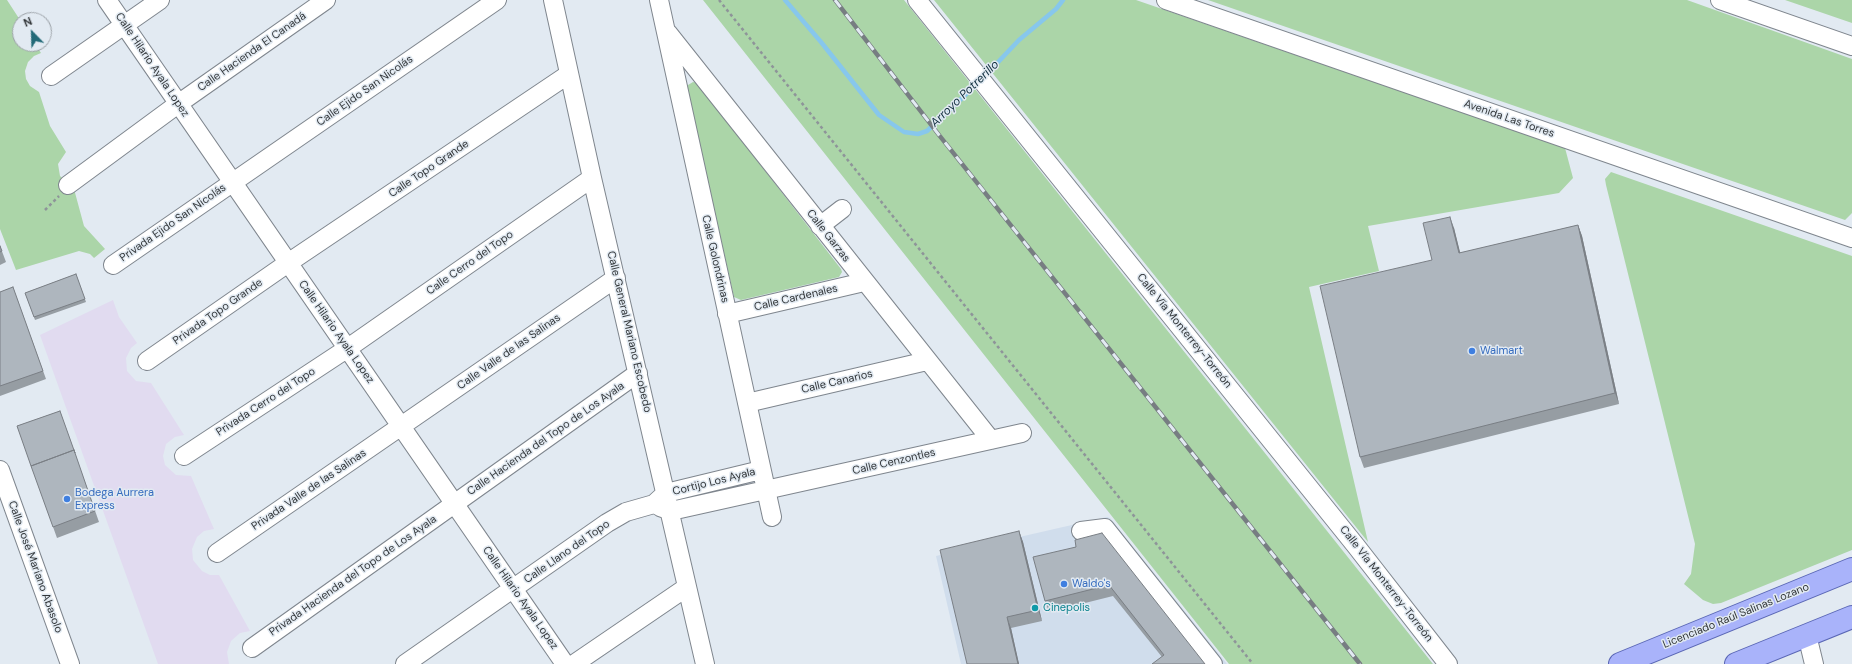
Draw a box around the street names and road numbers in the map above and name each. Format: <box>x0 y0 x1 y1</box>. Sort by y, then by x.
street label: Calle Hacienda El Canadá <box>195 9 309 95</box>
street label: Calle Hilario Ayala Lopez <box>112 10 192 120</box>
street label: Calle Ejido San Nicolás <box>314 53 416 129</box>
street label: Avenida Las Torres <box>1462 97 1556 141</box>
street label: Calle Topo Grande <box>386 137 472 201</box>
street label: Privada Ejido San Nicolás <box>117 181 229 265</box>
street label: Calle Garzas <box>803 207 853 265</box>
street label: Calle Golondrinas <box>698 214 732 304</box>
street label: Calle Cerro del Topo <box>424 228 516 298</box>
street label: Calle General Mariano Escobedo <box>604 250 654 414</box>
street label: Calle Vía Monterrey-Torreón <box>1134 271 1234 391</box>
street label: Privada Topo Grande <box>171 276 265 348</box>
street label: Calle Hilario Ayala Lopez <box>295 278 377 386</box>
street label: Calle Cardenales <box>753 282 839 314</box>
street label: Calle Valle de las Salinas <box>455 311 563 393</box>
street label: Privada Cerro del Topo <box>214 365 318 439</box>
street label: Calle Canarios <box>800 367 874 397</box>
street label: Calle Hacienda del Topo de Los Ayala <box>465 379 627 499</box>
street label: Calle Cenzontles <box>851 446 937 478</box>
street label: Privada Valle de las Salinas <box>249 447 369 533</box>
street label: Cortijo Los Ayala <box>671 465 757 499</box>
street label: Calle José Mariano Abasolo <box>5 499 65 635</box>
street label: Privada Hacienda del Topo de Los Ayala <box>267 513 439 639</box>
street label: Calle Llano del Topo <box>522 517 612 587</box>
street label: Calle Vía Monterrey-Torreón <box>1337 523 1435 645</box>
street label: Calle Hilario Ayala Lopez <box>479 544 561 652</box>
street label: Licenciado Raúl Salinas Lozano <box>1661 581 1811 651</box>

